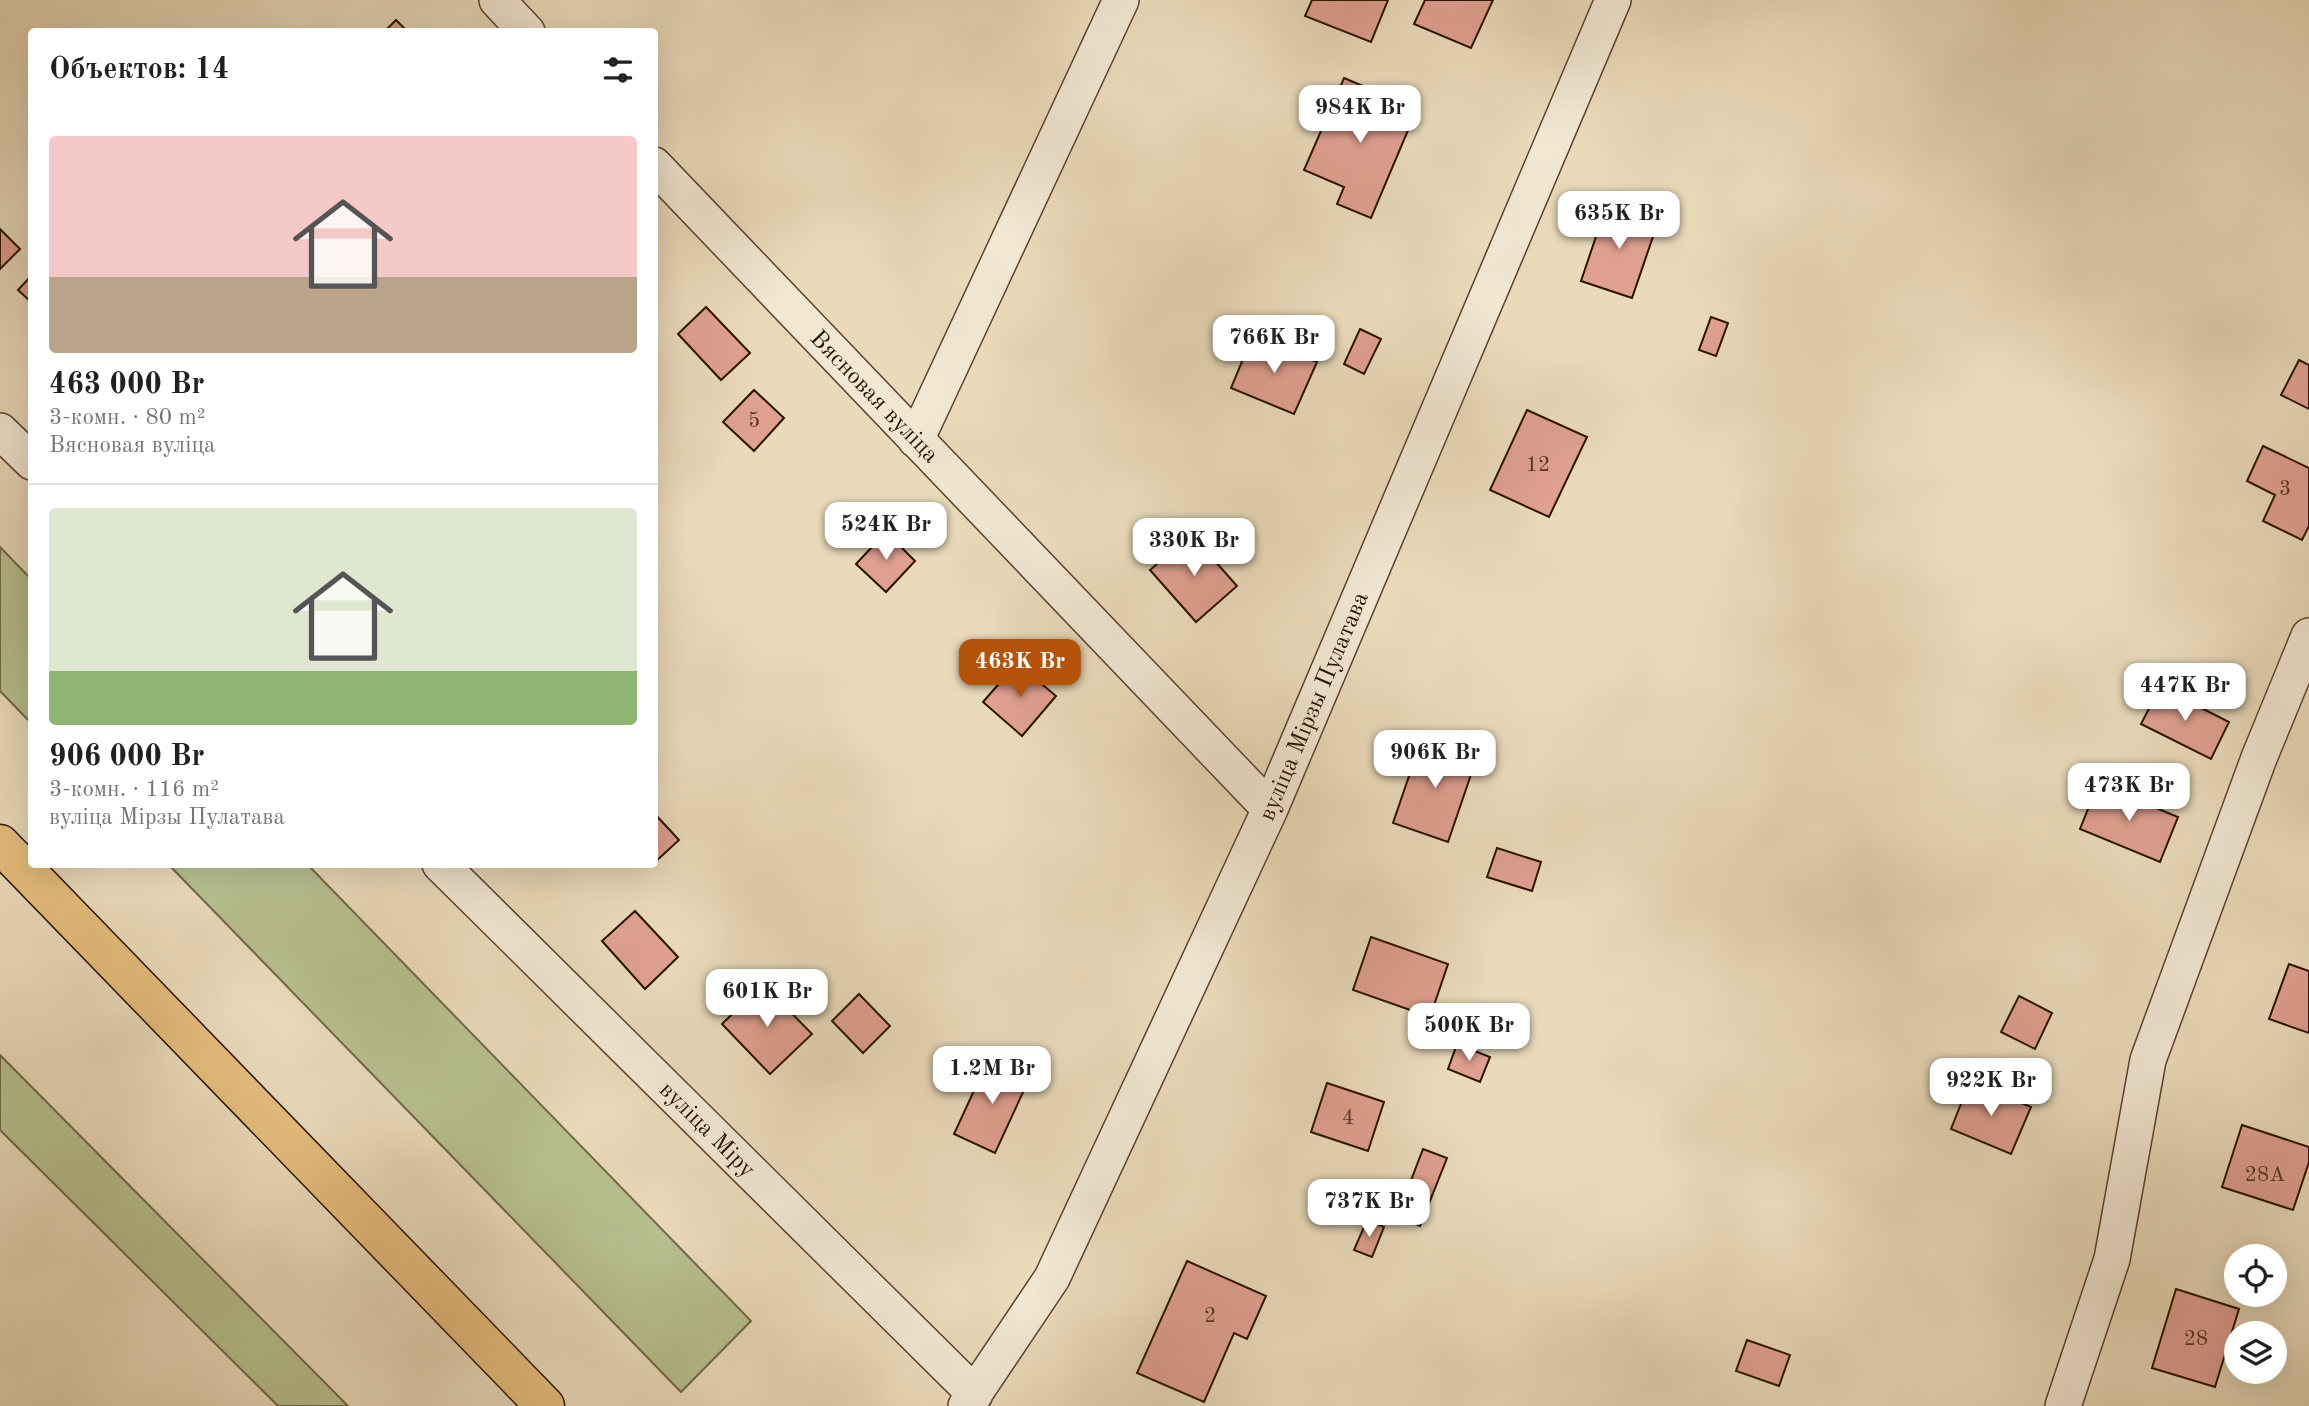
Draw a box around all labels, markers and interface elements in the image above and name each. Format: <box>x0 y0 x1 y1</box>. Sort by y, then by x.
icon: filters <box>599 51 637 89</box>
text: Объектов: 14 <box>49 55 229 85</box>
pin: 984K Br <box>1295 86 1425 145</box>
text: 984K Br <box>1315 96 1405 119</box>
icon: home <box>280 181 406 307</box>
pin: 635K Br <box>1554 191 1684 251</box>
text: 635K Br <box>1574 202 1664 225</box>
pin: 766K Br <box>1209 316 1339 375</box>
text: 766K Br <box>1229 326 1319 349</box>
street label: Вясновая вуліца <box>805 327 943 468</box>
text: 463 000 Br <box>49 370 205 400</box>
text: 3-комн. · 80 m² <box>49 406 206 429</box>
house number: 5 <box>748 411 760 432</box>
text: Вясновая вуліца <box>49 434 215 457</box>
house number: 12 <box>1526 455 1550 476</box>
house number: 3 <box>2279 479 2291 500</box>
pin: 524K Br <box>821 503 951 562</box>
text: 524K Br <box>841 513 931 536</box>
pin: 330K Br <box>1129 518 1259 578</box>
text: 330K Br <box>1149 529 1239 552</box>
icon: home <box>280 553 406 679</box>
street label: вуліца Мірзы Пулатава <box>1256 589 1374 825</box>
pin: 463K Br <box>955 640 1085 699</box>
text: 463K Br <box>975 650 1065 673</box>
pin: 447K Br <box>2120 664 2250 723</box>
text: 447K Br <box>2140 674 2230 697</box>
pin: 906K Br <box>1370 730 1500 790</box>
text: 906K Br <box>1390 741 1480 764</box>
text: 906 000 Br <box>49 742 205 772</box>
pin: 473K Br <box>2064 764 2194 823</box>
text: 473K Br <box>2084 774 2174 797</box>
text: 3-комн. · 116 m² <box>49 778 219 801</box>
text: вуліца Мірзы Пулатава <box>49 806 285 829</box>
pin: 601K Br <box>702 970 832 1029</box>
text: 601K Br <box>722 980 812 1003</box>
pin: 500K Br <box>1404 1004 1534 1063</box>
text: 500K Br <box>1424 1014 1514 1037</box>
pin: 1.2M Br <box>927 1046 1057 1106</box>
text: 1.2M Br <box>949 1057 1035 1080</box>
pin: 922K Br <box>1926 1058 2056 1118</box>
text: 922K Br <box>1946 1069 2036 1092</box>
street label: вуліца Міру <box>654 1078 759 1183</box>
house number: 4 <box>1342 1108 1354 1129</box>
house number: 28А <box>2245 1165 2285 1186</box>
pin: 737K Br <box>1304 1180 1434 1239</box>
text: 737K Br <box>1324 1190 1414 1213</box>
map controls <box>2224 1244 2287 1384</box>
button: locate <box>2224 1244 2287 1307</box>
house number: 2 <box>1204 1306 1216 1327</box>
button: layers <box>2224 1321 2287 1384</box>
house number: 28 <box>2184 1329 2208 1350</box>

